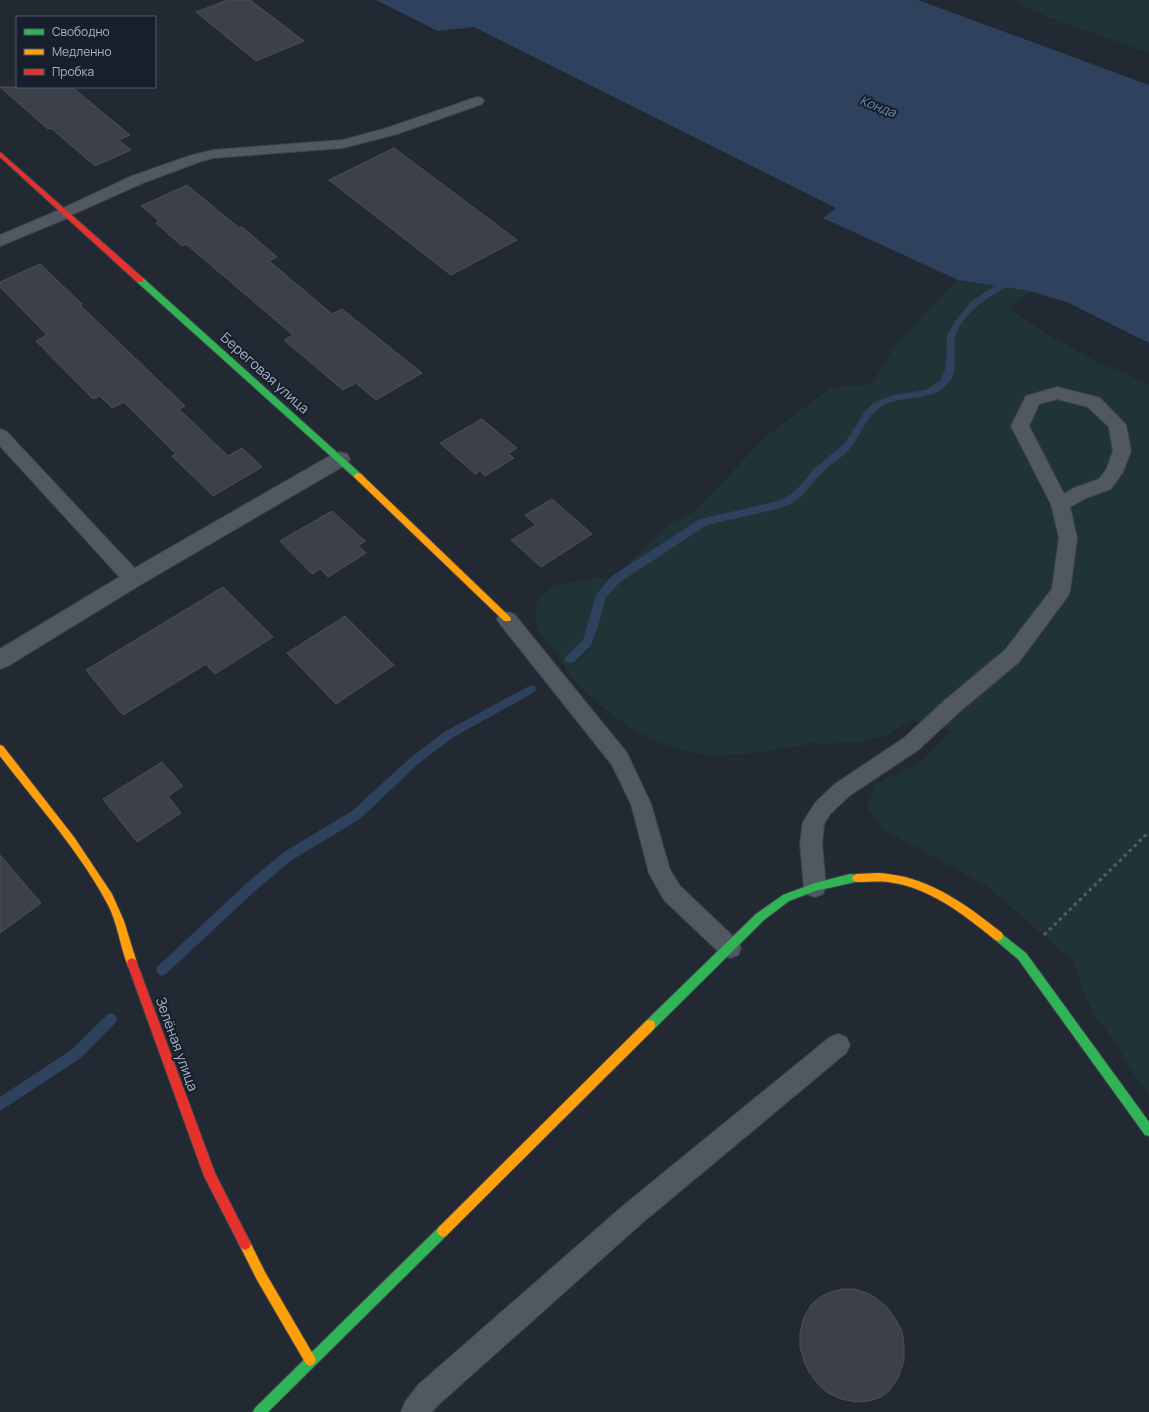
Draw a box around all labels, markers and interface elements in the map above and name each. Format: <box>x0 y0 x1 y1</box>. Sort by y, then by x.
legend <box>16 16 156 88</box>
text: Свободно <box>52 23 110 40</box>
text: Медленно <box>52 43 112 60</box>
text: Пробка <box>52 63 94 80</box>
water label: Конда <box>857 91 899 121</box>
street label: Береговая улица <box>217 328 314 418</box>
street label: Зелёная улица <box>152 994 203 1094</box>

